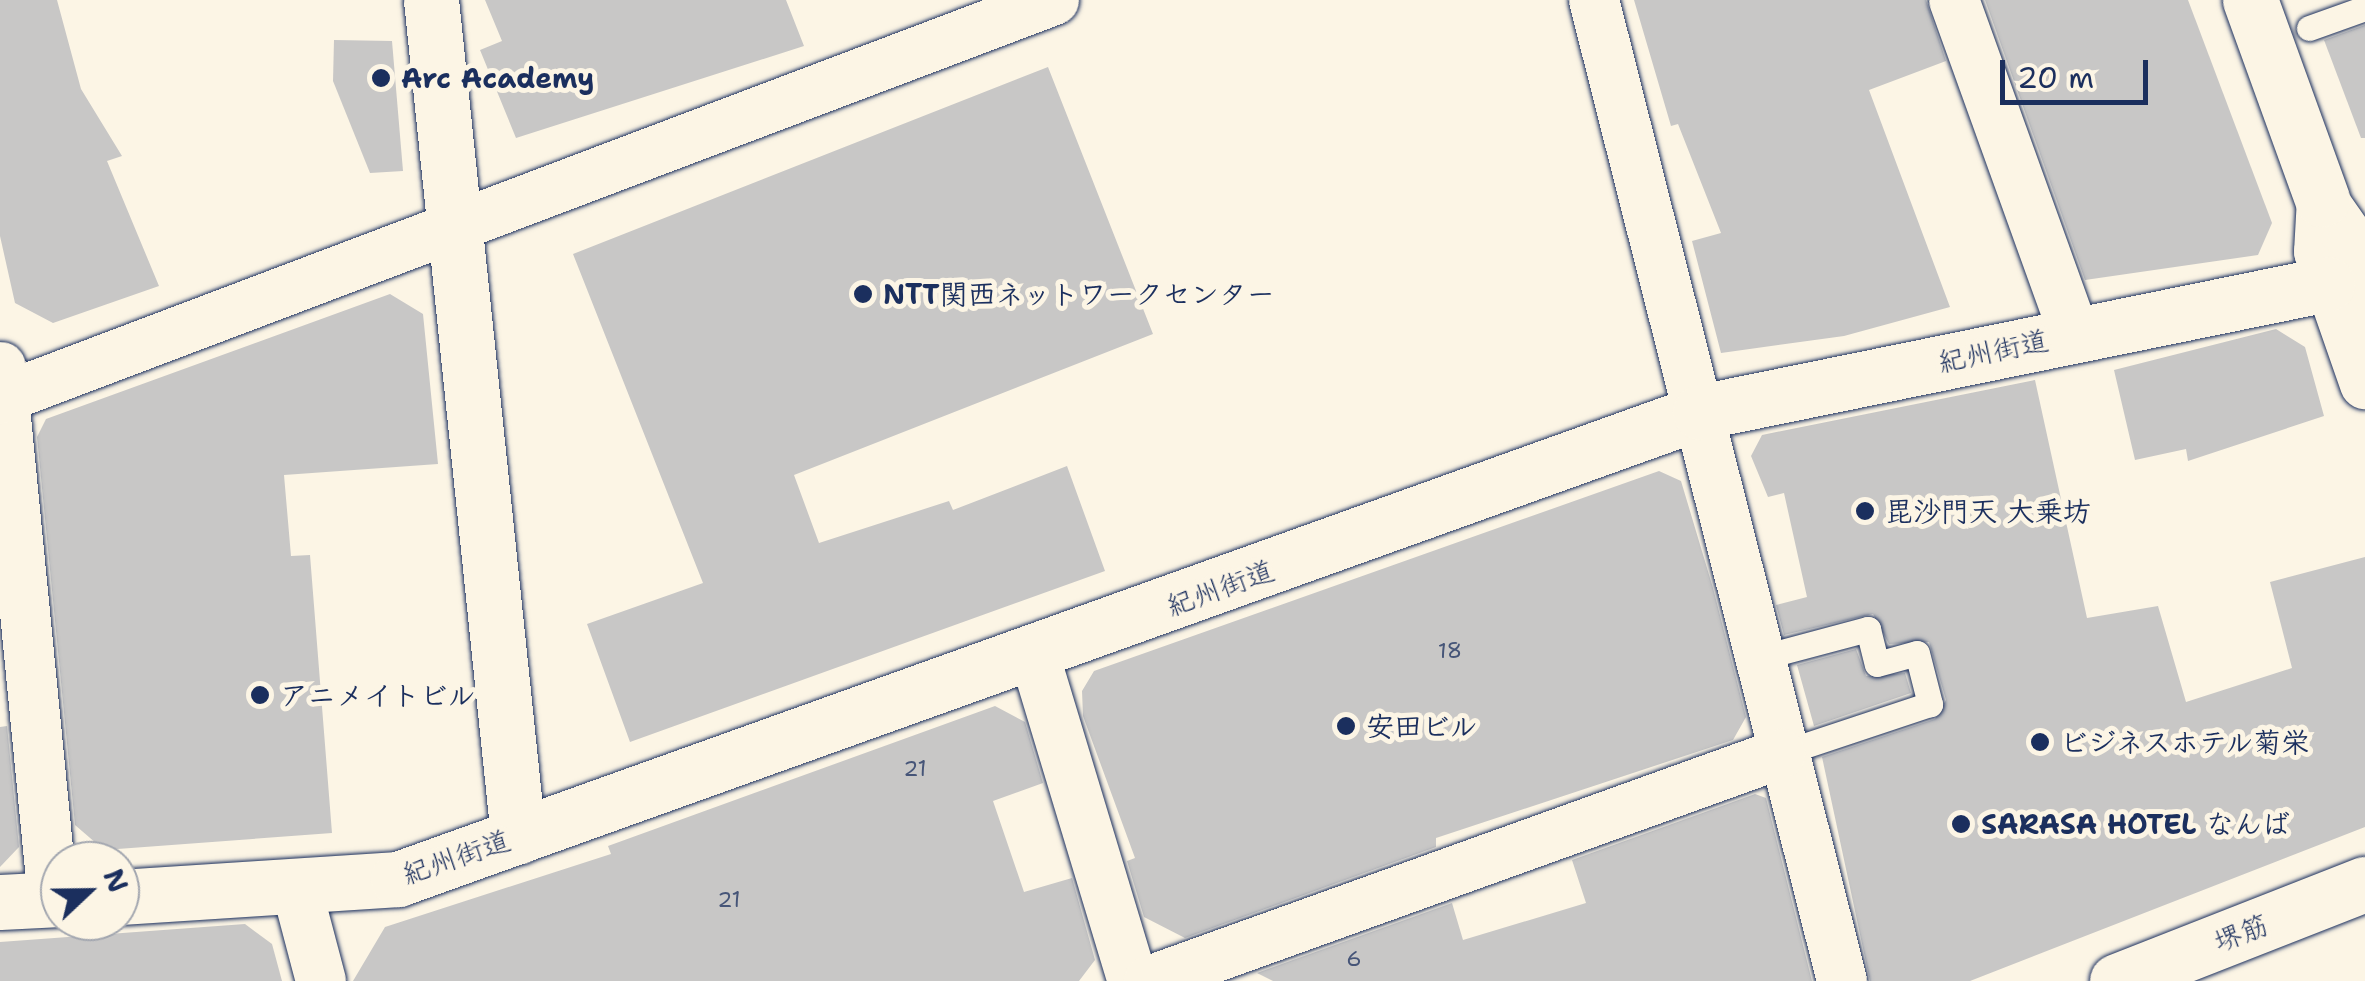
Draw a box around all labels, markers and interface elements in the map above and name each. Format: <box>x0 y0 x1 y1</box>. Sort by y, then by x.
scale bar <box>2005 40 2152 102</box>
text: 20 m <box>2017 57 2094 98</box>
place label: Arc Academy <box>401 61 594 95</box>
marker: Arc Academy <box>370 67 392 89</box>
place label: NTT関西ネットワークセンター <box>883 277 1276 311</box>
marker: NTT関西ネットワークセンター <box>852 283 874 305</box>
street label: 紀州街道 <box>1935 323 2051 379</box>
place label: 毘沙門天 大乗坊 <box>1885 494 2091 528</box>
marker: 毘沙門天 大乗坊 <box>1854 500 1876 522</box>
street label: 紀州街道 <box>1162 553 1278 623</box>
house number: 18 <box>1438 638 1462 664</box>
place label: アニメイトビル <box>280 678 476 712</box>
marker: アニメイトビル <box>249 684 271 706</box>
place label: 安田ビル <box>1366 709 1478 743</box>
marker: 安田ビル <box>1335 715 1357 737</box>
place label: ビジネスホテル菊栄 <box>2060 725 2312 759</box>
marker: ビジネスホテル菊栄 <box>2029 731 2051 753</box>
house number: 21 <box>903 756 927 782</box>
place label: SARASA HOTEL なんば <box>1981 807 2290 841</box>
marker: SARASA HOTEL なんば <box>1950 813 1972 835</box>
street label: 紀州街道 <box>398 823 514 891</box>
north arrow <box>40 841 140 941</box>
text: N <box>94 863 138 898</box>
house number: 21 <box>717 887 741 913</box>
street label: 堺筋 <box>2209 907 2273 959</box>
house number: 6 <box>1346 946 1362 972</box>

